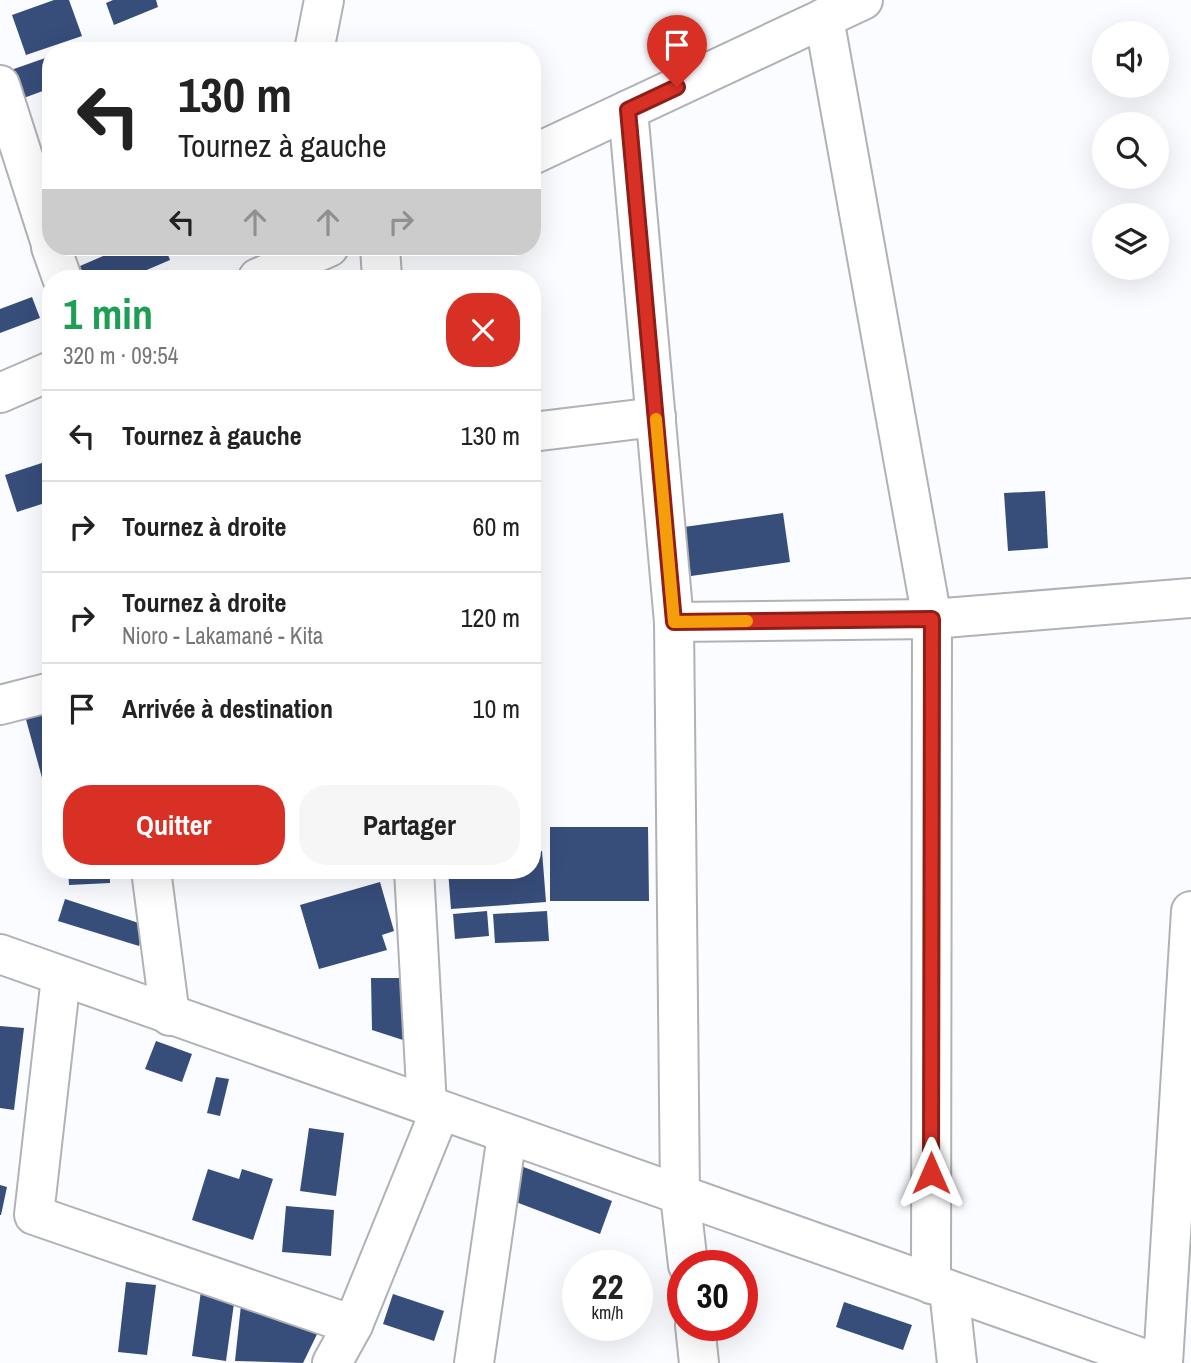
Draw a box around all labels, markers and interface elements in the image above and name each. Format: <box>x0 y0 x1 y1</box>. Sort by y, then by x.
pin <box>647 15 707 87</box>
map controls <box>1092 21 1169 280</box>
button: sound <box>1092 21 1169 98</box>
icon: arrive <box>658 26 696 64</box>
text: 130 m <box>178 61 292 127</box>
icon: left <box>63 70 154 161</box>
button: search <box>1092 112 1169 189</box>
text: Tournez à gauche <box>178 124 387 167</box>
icon: left <box>163 203 201 241</box>
icon: ahead <box>236 203 274 241</box>
icon: ahead <box>309 203 347 241</box>
icon: right <box>382 203 420 241</box>
button: layers <box>1092 203 1169 280</box>
text: 1 min <box>63 286 153 342</box>
button: close <box>446 293 520 367</box>
text: 320 m · 09:54 <box>63 340 178 371</box>
icon: left <box>63 417 101 455</box>
text: Tournez à gauche <box>122 418 302 453</box>
text: 130 m <box>461 418 520 453</box>
icon: right <box>63 508 101 546</box>
text: Tournez à droite <box>122 509 286 544</box>
text: 60 m <box>473 509 520 544</box>
text: Tournez à droite <box>122 585 286 620</box>
icon: right <box>63 599 101 637</box>
text: 120 m <box>461 600 520 635</box>
text: Nioro - Lakamané - Kita <box>122 620 323 651</box>
icon: arrive <box>63 690 101 728</box>
text: Arrivée à destination <box>122 691 333 726</box>
text: 10 m <box>473 691 520 726</box>
button: Quitter <box>63 785 285 865</box>
button: Partager <box>299 785 520 865</box>
position arrow <box>894 1136 968 1210</box>
speed limit sign: 30 <box>667 1250 758 1341</box>
text: 22 <box>592 1263 623 1310</box>
text: km/h <box>592 1300 624 1325</box>

